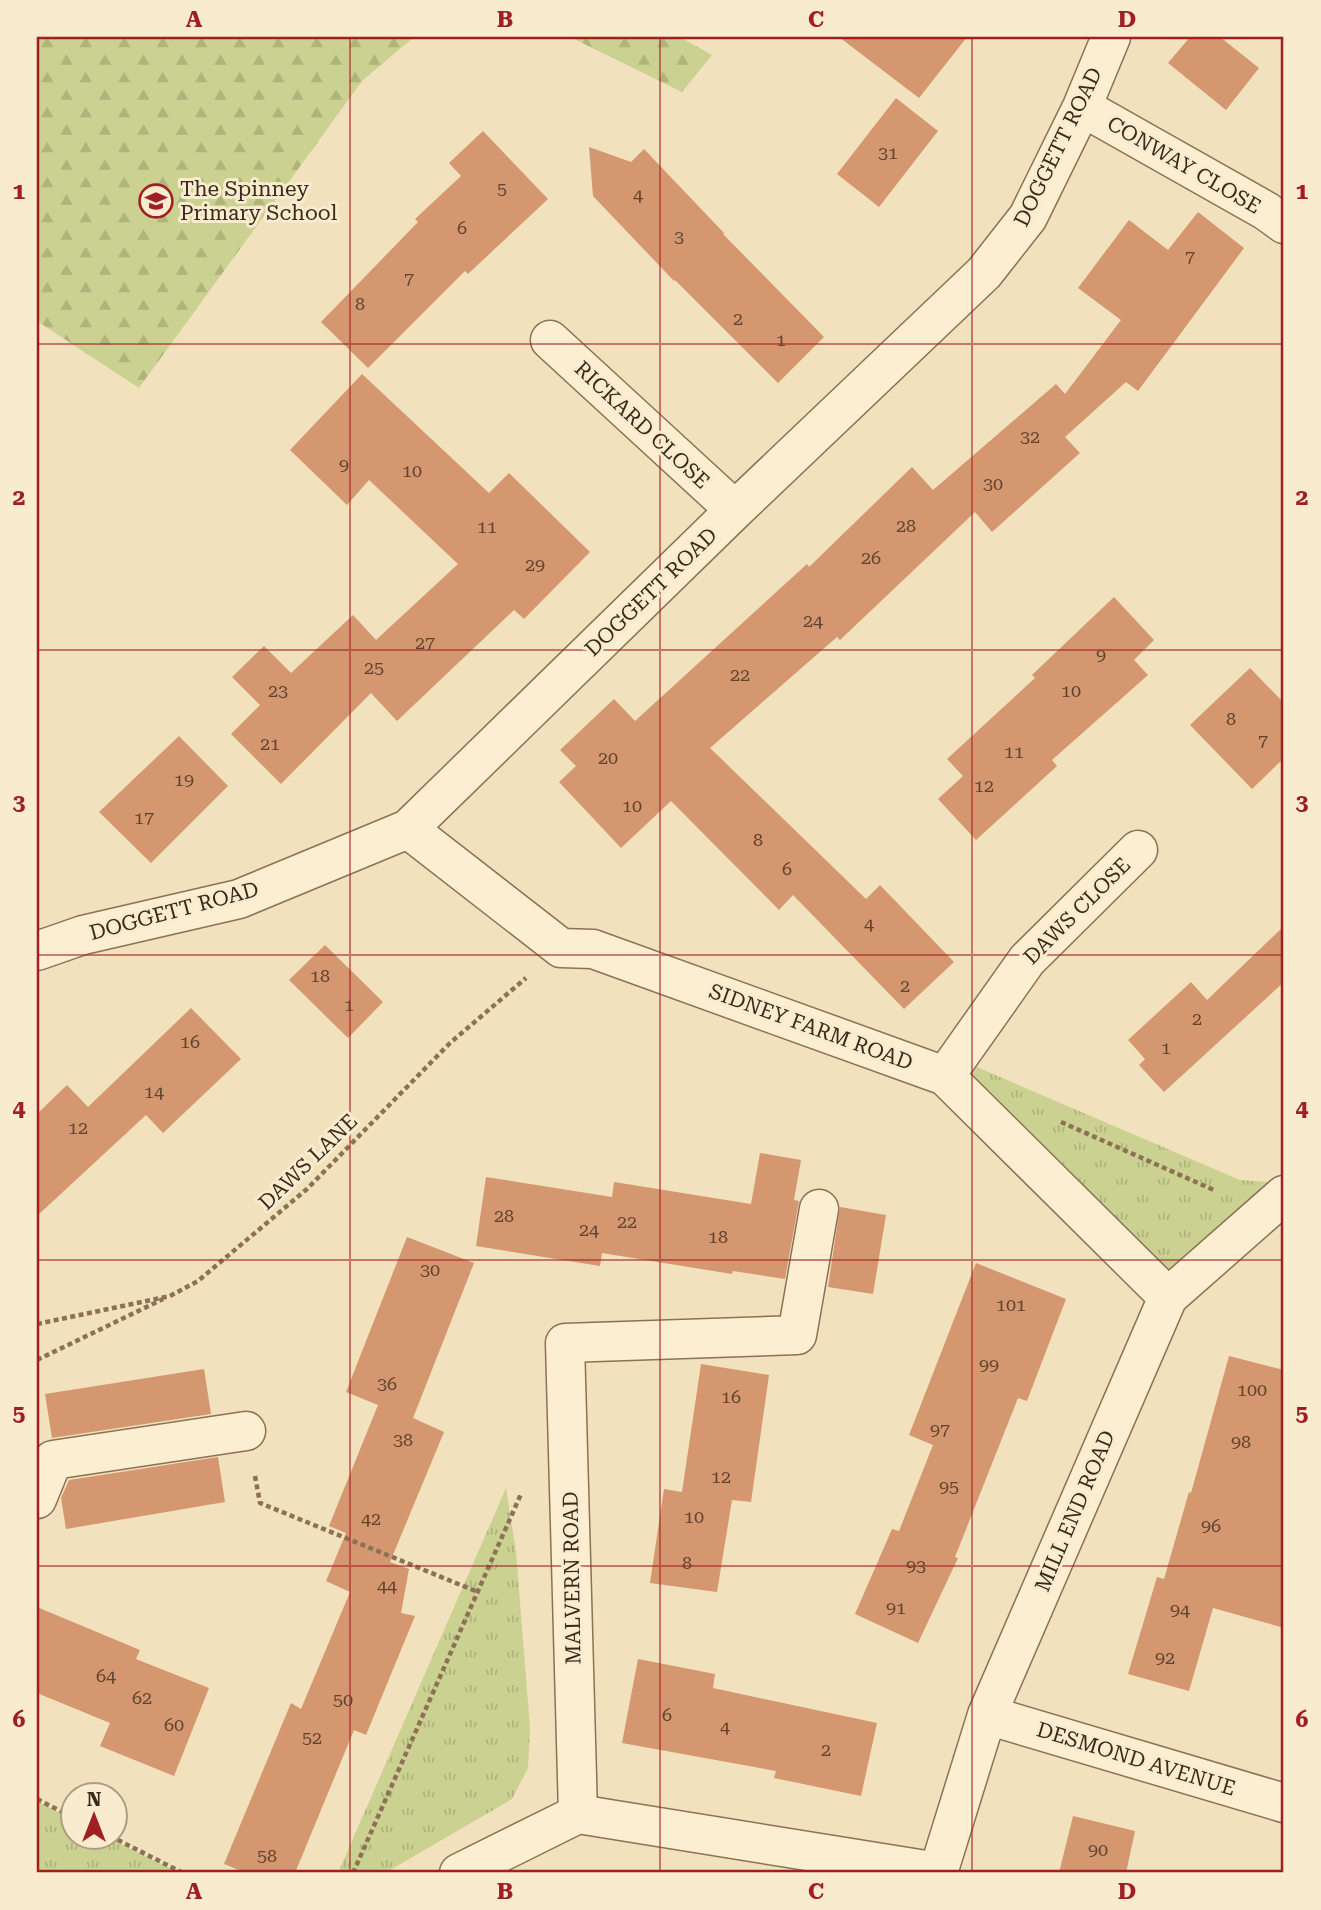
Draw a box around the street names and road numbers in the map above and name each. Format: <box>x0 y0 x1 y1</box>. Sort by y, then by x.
street label: DOGGETT ROAD <box>1009 64 1107 230</box>
street label: CONWAY CLOSE <box>1103 111 1265 219</box>
street label: RICKARD CLOSE <box>570 356 714 494</box>
street label: DOGGETT ROAD <box>580 523 722 661</box>
street label: DAWS CLOSE <box>1019 853 1135 969</box>
street label: DOGGETT ROAD <box>87 877 261 945</box>
street label: SIDNEY FARM ROAD <box>706 979 916 1075</box>
street label: DAWS LANE <box>254 1109 362 1215</box>
street label: MILL END ROAD <box>1030 1427 1120 1595</box>
street label: MALVERN ROAD <box>558 1491 586 1665</box>
street label: DESMOND AVENUE <box>1034 1717 1238 1801</box>

